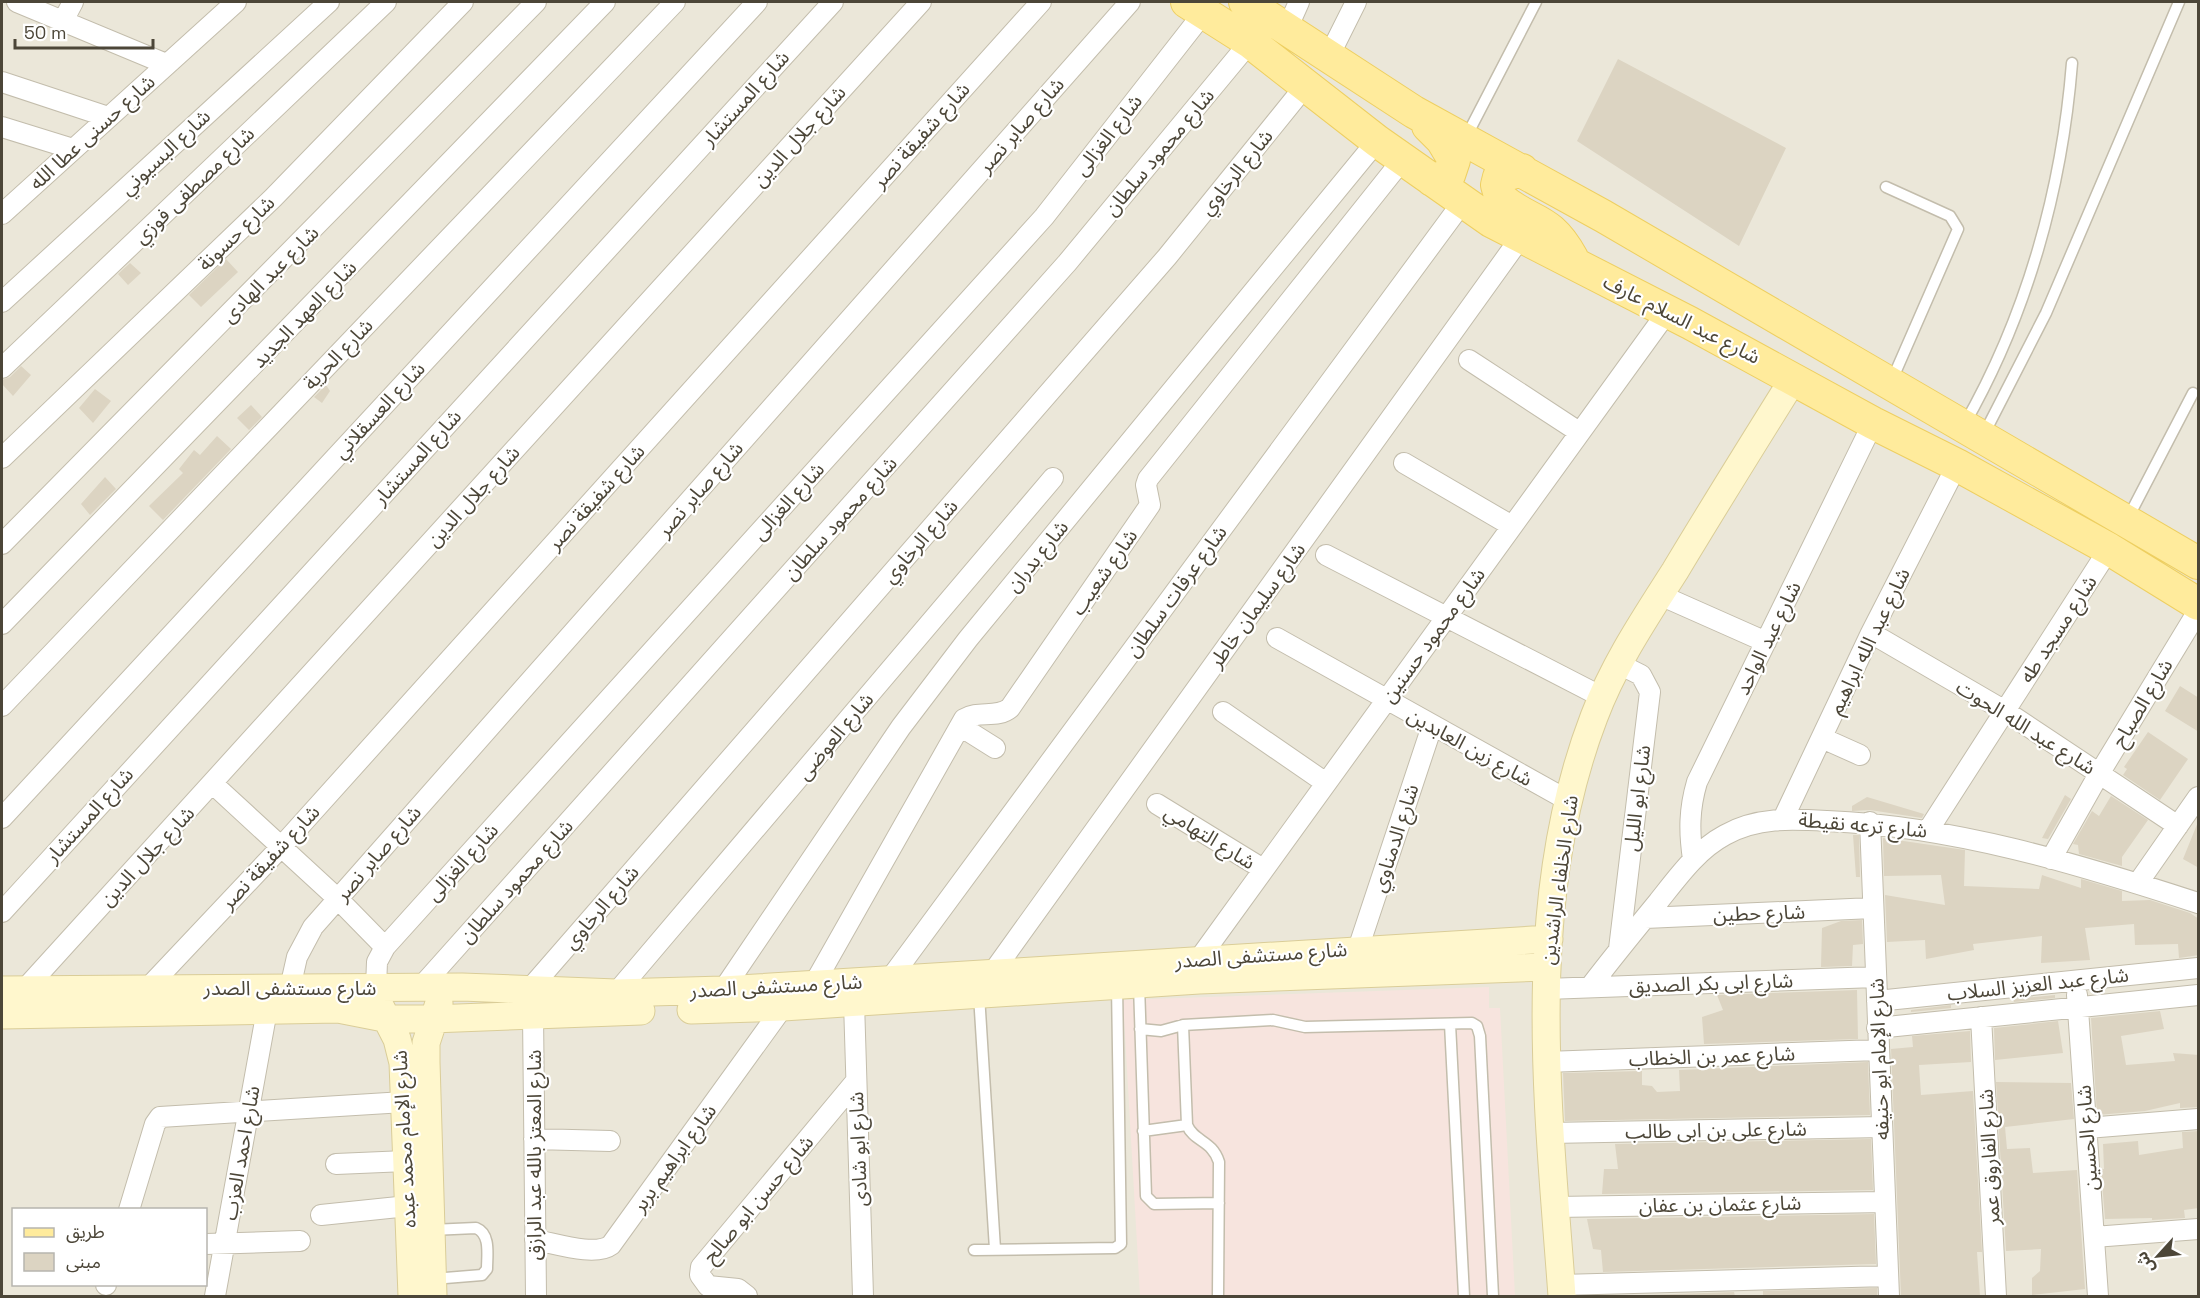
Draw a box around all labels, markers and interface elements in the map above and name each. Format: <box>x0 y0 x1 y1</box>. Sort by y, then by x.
scale bar <box>15 12 153 50</box>
text: 50 m <box>24 21 66 44</box>
street label: شارع المستشار <box>694 45 796 153</box>
street label: شارع حسنى عطا الله <box>24 69 162 197</box>
street label: شارع صابر نصر <box>972 72 1071 180</box>
street label: شارع شفيقة نصر <box>866 76 977 196</box>
street label: شارع جلال الدين <box>746 80 853 194</box>
street label: شارع محمود سلطان <box>1098 83 1221 222</box>
street label: شارع الغزالى <box>1068 89 1150 182</box>
street label: شارع البسيوني <box>114 103 218 203</box>
street label: شارع مصطفى فوزي <box>128 121 262 251</box>
street label: شارع الرخاوي <box>1194 124 1281 222</box>
street label: شارع حسونة <box>192 190 281 278</box>
street label: شارع عبد الهادى <box>216 220 326 330</box>
street label: شارع العهد الجديد <box>246 254 364 375</box>
street label: شارع عبد السلام عارف <box>1598 268 1765 372</box>
street label: شارع الحرية <box>297 313 380 397</box>
street label: شارع العسقلاني <box>327 356 433 466</box>
street label: شارع المستشار <box>366 404 468 512</box>
street label: شارع صابر نصر <box>651 436 750 544</box>
street label: شارع شفيقة نصر <box>541 438 652 558</box>
street label: شارع جلال الدين <box>420 440 527 554</box>
street label: شارع محمود سلطان <box>777 450 904 587</box>
street label: شارع الغزالى <box>746 456 831 547</box>
street label: شارع الرخاوي <box>876 494 966 590</box>
street label: شارع بدران <box>1000 515 1076 599</box>
street label: شارع عرفات سلطان <box>1119 520 1234 663</box>
street label: شارع شعيب <box>1065 524 1145 621</box>
street label: شارع سليمان خاطر <box>1202 537 1313 675</box>
street label: شارع محمود حسنين <box>1375 562 1492 709</box>
street label: شارع عبد الله ابراهيم <box>1822 563 1918 720</box>
street label: شارع مسجد طه <box>2013 570 2104 689</box>
street label: شارع عبد الواحد <box>1729 577 1809 700</box>
street label: شارع الصباح <box>2105 654 2180 753</box>
street label: شارع عبد الله الحوت <box>1950 674 2101 782</box>
street label: شارع العوضى <box>791 687 881 787</box>
street label: شارع زين العابدين <box>1402 702 1537 794</box>
street label: شارع ابو الليل <box>1618 743 1658 853</box>
street label: شارع المستشار <box>38 762 140 870</box>
street label: شارع الدمناوي <box>1365 781 1427 896</box>
street label: شارع الخلفاء الراشدين <box>1534 794 1586 967</box>
street label: شارع شفيقة نصر <box>214 799 327 917</box>
street label: شارع التهامي <box>1158 799 1260 877</box>
street label: شارع جلال الدين <box>94 800 202 913</box>
street label: شارع صابر نصر <box>329 800 428 908</box>
street label: شارع ترعه نقيطة <box>1797 806 1928 846</box>
street label: شارع محمود سلطان <box>453 813 580 950</box>
street label: شارع الغزالى <box>420 817 505 908</box>
street label: شارع الرخاوي <box>557 860 647 956</box>
street label: شارع حطين <box>1712 898 1806 930</box>
street label: شارع مستشفى الصدر <box>1173 936 1348 976</box>
street label: شارع عبد العزيز السلاب <box>1946 962 2130 1008</box>
street label: شارع ابى بكر الصديق <box>1628 967 1794 1001</box>
street label: شارع مستشفى الصدر <box>688 968 863 1006</box>
street label: شارع مستشفى الصدر <box>203 975 376 1003</box>
street label: شارع الإمام ابو حنيفه <box>1863 977 1897 1140</box>
street label: شارع عمر بن الخطاب <box>1628 1040 1796 1074</box>
street label: شارع الإمام محمد عبده <box>386 1049 424 1229</box>
street label: شارع المعتز بالله عبد الرازق <box>521 1050 549 1260</box>
street label: شارع احمد العزب <box>216 1084 268 1223</box>
street label: شارع الحسين <box>2070 1084 2106 1192</box>
street label: شارع الفاروق عمر <box>1972 1088 2008 1227</box>
street label: شارع ابو شادى <box>843 1091 875 1207</box>
street label: شارع ابراهيم بربر <box>625 1099 724 1219</box>
street label: شارع على بن ابى طالب <box>1625 1115 1807 1147</box>
street label: شارع حسن ابو صالح <box>697 1130 821 1270</box>
street label: شارع عثمان بن عفان <box>1639 1190 1801 1220</box>
legend <box>12 1208 207 1286</box>
text: طريق <box>66 1220 105 1243</box>
north arrow <box>2128 1226 2188 1286</box>
text: ش <box>2131 1248 2159 1277</box>
text: مبنى <box>66 1250 101 1273</box>

